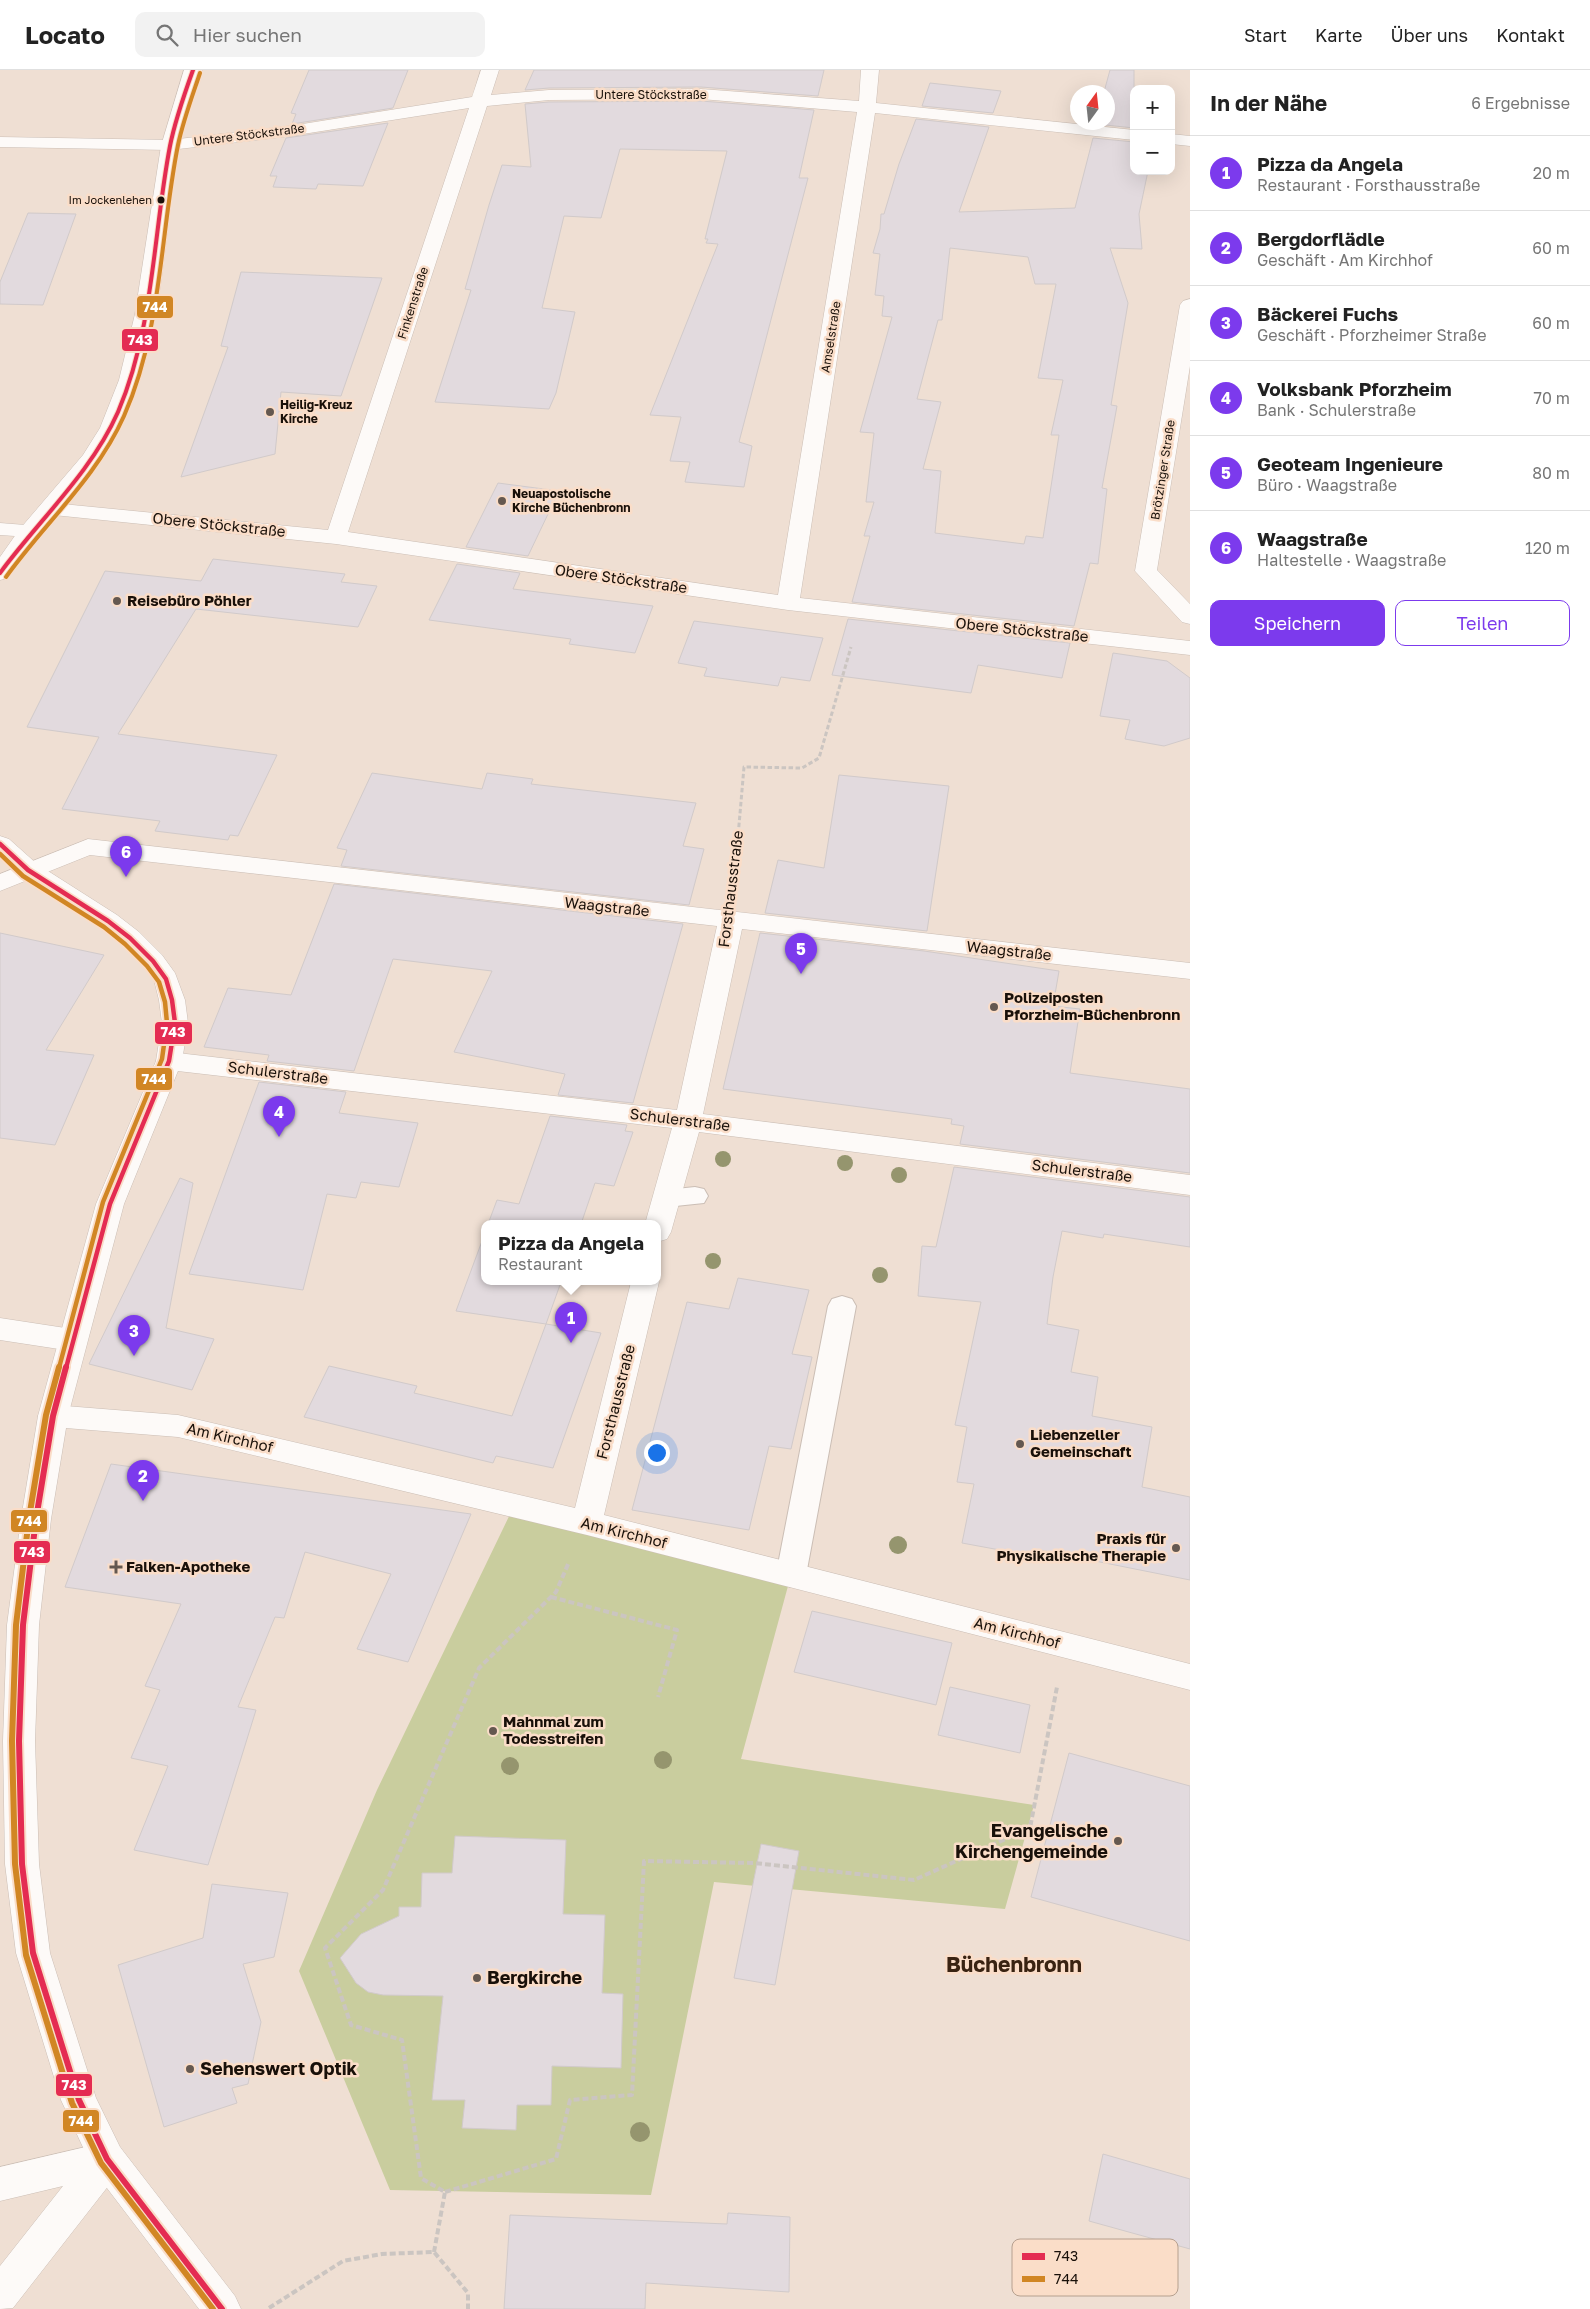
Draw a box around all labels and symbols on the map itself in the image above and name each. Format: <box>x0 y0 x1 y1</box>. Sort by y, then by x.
north arrow <box>1070 85 1115 130</box>
street label: Untere Stöckstraße <box>595 87 707 102</box>
street label: Untere Stöckstraße <box>193 120 305 149</box>
place label: Im Jockenlehen <box>69 193 152 206</box>
marker: Im Jockenlehen <box>156 195 166 205</box>
street label: Finkenstraße <box>394 265 431 341</box>
line badge: 744 <box>136 295 174 319</box>
text: 744 <box>142 298 168 315</box>
street label: Amselstraße <box>817 300 844 374</box>
line badge: 743 <box>121 328 159 352</box>
text: 743 <box>128 331 152 348</box>
place label: Heilig-Kreuz Kirche <box>280 397 352 426</box>
marker: Heilig-Kreuz Kirche <box>264 406 276 418</box>
street label: Brötzinger Straße <box>1147 419 1178 521</box>
place label: Neuapostolische Kirche Büchenbronn <box>512 486 630 515</box>
marker: Neuapostolische Kirche Büchenbronn <box>496 495 508 507</box>
street label: Obere Stöckstraße <box>152 508 287 540</box>
street label: Obere Stöckstraße <box>554 560 689 596</box>
place label: Reisebüro Pöhler <box>127 591 252 609</box>
marker: Reisebüro Pöhler <box>111 595 123 607</box>
street label: Obere Stöckstraße <box>955 613 1090 645</box>
street label: Forsthausstraße <box>714 829 746 948</box>
pin: 6 <box>110 836 142 877</box>
street label: Waagstraße <box>564 893 651 919</box>
pin: 5 <box>785 933 817 974</box>
street label: Waagstraße <box>966 937 1053 963</box>
place label: Polizeiposten Pforzheim-Büchenbronn <box>1004 988 1180 1023</box>
marker: Polizeiposten Pforzheim-Büchenbronn <box>988 1001 1000 1013</box>
line badge: 743 <box>154 1021 193 1045</box>
text: 743 <box>161 1023 185 1040</box>
street label: Schulerstraße <box>227 1057 330 1087</box>
line badge: 744 <box>135 1067 173 1091</box>
text: 744 <box>141 1070 167 1087</box>
pin: 4 <box>263 1096 295 1137</box>
street label: Schulerstraße <box>629 1104 732 1134</box>
street label: Schulerstraße <box>1031 1155 1134 1185</box>
pin: 1 <box>555 1302 587 1343</box>
pin: 3 <box>118 1315 150 1356</box>
street label: Forsthausstraße <box>592 1342 638 1461</box>
street label: Am Kirchhof <box>185 1418 276 1456</box>
place label: Liebenzeller Gemeinschaft <box>1030 1425 1132 1460</box>
marker: Liebenzeller Gemeinschaft <box>1014 1438 1026 1450</box>
your location <box>644 1440 670 1466</box>
pin: 2 <box>127 1460 159 1501</box>
line badge: 744 <box>10 1509 48 1533</box>
text: 744 <box>16 1512 42 1529</box>
street label: Am Kirchhof <box>579 1513 670 1552</box>
place label: Praxis für Physikalische Therapie <box>996 1529 1166 1564</box>
line badge: 743 <box>13 1540 51 1564</box>
marker: Praxis für Physikalische Therapie <box>1170 1542 1182 1554</box>
text: 743 <box>20 1543 44 1560</box>
place label: Falken-Apotheke <box>126 1557 250 1575</box>
marker: Falken-Apotheke <box>110 1561 122 1573</box>
street label: Am Kirchhof <box>972 1613 1063 1652</box>
place label: Mahnmal zum Todesstreifen <box>503 1712 604 1747</box>
marker: Mahnmal zum Todesstreifen <box>487 1725 499 1737</box>
place label: Evangelische Kirchengemeinde <box>955 1819 1108 1862</box>
marker: Evangelische Kirchengemeinde <box>1112 1835 1124 1847</box>
district label: Büchenbronn <box>946 1951 1082 1977</box>
place label: Bergkirche <box>487 1966 582 1988</box>
marker: Bergkirche <box>471 1972 483 1984</box>
place label: Sehenswert Optik <box>200 2057 358 2079</box>
marker: Sehenswert Optik <box>184 2063 196 2075</box>
line badge: 743 <box>55 2073 93 2097</box>
text: 743 <box>62 2076 86 2093</box>
line badge: 744 <box>62 2109 100 2133</box>
text: 744 <box>68 2112 94 2129</box>
legend <box>1012 2239 1178 2296</box>
text: 743 <box>1054 2247 1078 2264</box>
text: 744 <box>1054 2270 1079 2287</box>

